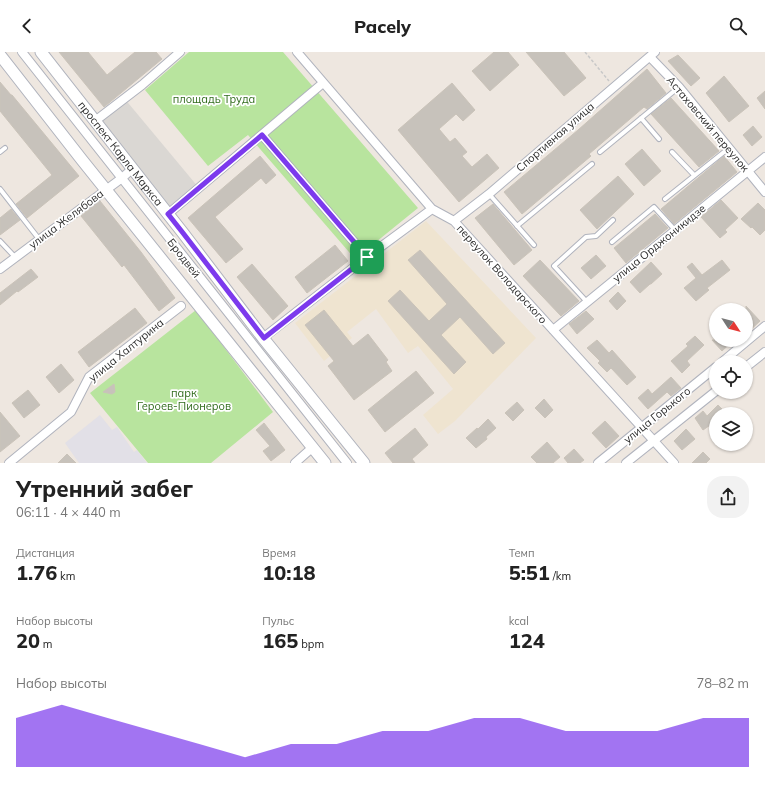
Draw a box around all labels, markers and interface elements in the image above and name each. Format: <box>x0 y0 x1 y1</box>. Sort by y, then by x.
icon: back <box>16 15 38 37</box>
text: Pacely <box>354 15 411 38</box>
icon: search <box>727 15 749 37</box>
street label: Астаховский переулок <box>664 73 752 175</box>
park label: площадь Труда <box>173 92 255 106</box>
street label: проспект Карла Маркса <box>75 98 166 209</box>
street label: Спортивная улица <box>513 99 597 175</box>
street label: улица Желябова <box>26 186 106 252</box>
street label: улица Орджоникидзе <box>609 201 709 285</box>
street label: переулок Володарского <box>454 222 550 326</box>
street label: Бродвей <box>164 236 204 280</box>
pin <box>350 240 384 274</box>
icon: arrive <box>356 246 378 268</box>
north arrow <box>709 303 753 347</box>
map controls <box>709 303 753 451</box>
street label: улица Халтурина <box>86 315 166 385</box>
button: locate <box>709 355 753 399</box>
street label: улица Горького <box>621 384 693 446</box>
park label: парк Героев-Пионеров <box>137 386 231 413</box>
button: layers <box>709 407 753 451</box>
text: Утренний забег <box>16 475 193 503</box>
button: share <box>707 476 749 518</box>
text: 06:11 · 4 × 440 m <box>16 504 121 520</box>
text: Дистанция <box>16 546 75 560</box>
text: Время <box>262 546 296 560</box>
text: Темп <box>509 546 535 560</box>
text: 1.76 <box>16 560 57 585</box>
text: 10:18 <box>262 560 316 585</box>
text: 5:51 <box>509 560 550 585</box>
text: km <box>57 569 75 583</box>
text: /km <box>550 569 571 583</box>
text: Набор высоты <box>16 614 93 628</box>
text: Пульс <box>262 614 294 628</box>
text: kcal <box>509 614 529 628</box>
text: 20 <box>16 628 40 653</box>
text: 165 <box>262 628 298 653</box>
text: 124 <box>509 628 545 653</box>
text: m <box>40 637 53 651</box>
text: bpm <box>298 637 324 651</box>
text: Набор высоты <box>16 675 107 691</box>
text: 78–82 m <box>696 675 749 691</box>

